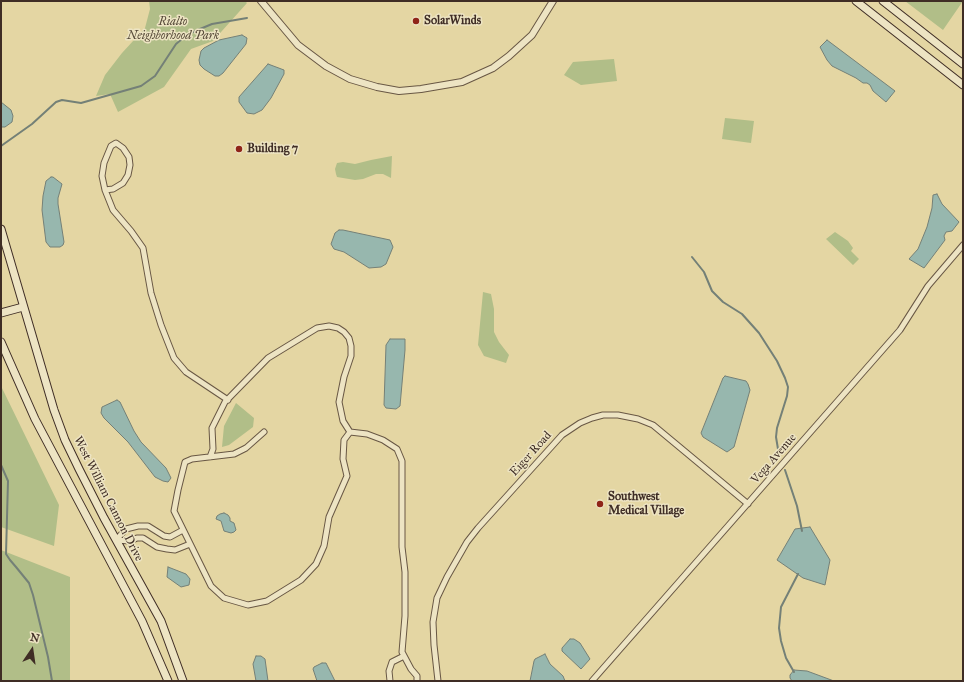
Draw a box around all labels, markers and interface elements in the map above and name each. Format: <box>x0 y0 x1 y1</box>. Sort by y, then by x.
place label: SolarWinds <box>424 14 481 28</box>
park label: Rialto Neighborhood Park <box>127 15 219 43</box>
marker: SolarWinds <box>411 16 421 26</box>
place label: Building 7 <box>247 142 298 156</box>
marker: Building 7 <box>234 144 244 154</box>
street label: Eiger Road <box>507 429 555 479</box>
street label: Vega Avenue <box>748 431 800 487</box>
street label: West William Cannon Drive <box>70 434 146 564</box>
place label: Southwest Medical Village <box>608 490 684 518</box>
marker: Southwest Medical Village <box>595 499 605 509</box>
north arrow <box>12 630 52 670</box>
text: N <box>29 630 41 645</box>

